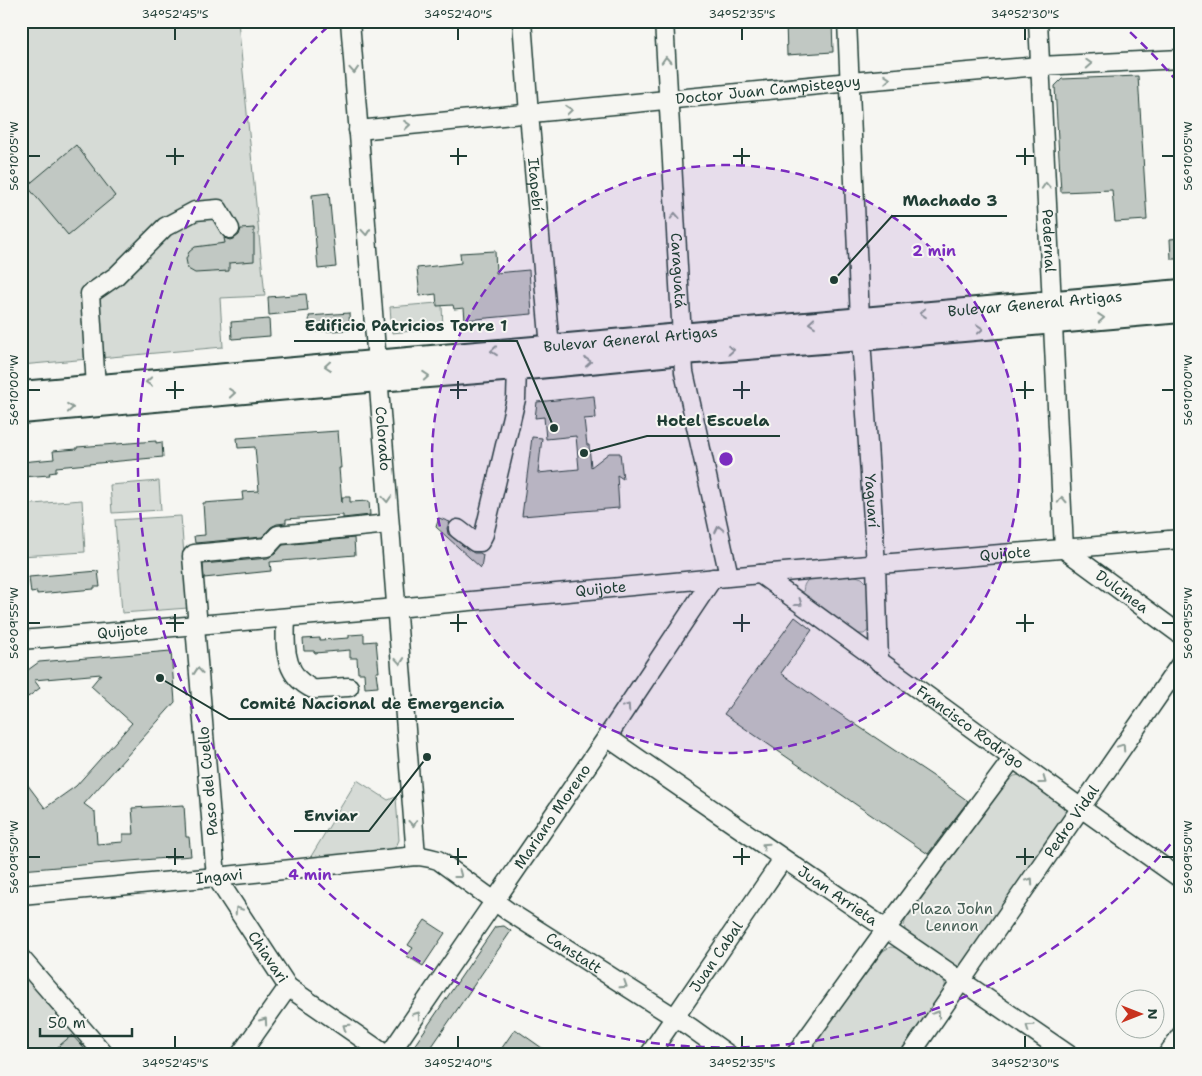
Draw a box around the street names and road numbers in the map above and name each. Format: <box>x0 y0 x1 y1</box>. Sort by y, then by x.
street label: Doctor Juan Campisteguy <box>675 71 861 109</box>
street label: Itapebí <box>523 157 548 213</box>
street label: Pedernal <box>1037 208 1060 273</box>
street label: Caraguatá <box>666 232 690 310</box>
street label: Bulevar General Artigas <box>947 286 1123 321</box>
street label: Bulevar General Artigas <box>543 322 719 357</box>
street label: Colorado <box>370 406 396 472</box>
street label: Yaguarí <box>860 473 884 529</box>
street label: Quijote <box>979 542 1032 566</box>
street label: Dulcinea <box>1091 565 1153 618</box>
street label: Quijote <box>574 577 627 601</box>
street label: Quijote <box>96 619 149 643</box>
street label: Francisco Rodrigo <box>912 681 1028 773</box>
street label: Paso del Cuello <box>193 726 223 836</box>
street label: Mariano Moreno <box>509 760 595 873</box>
street label: Pedro Vidal <box>1039 781 1104 862</box>
street label: Juan Arrieta <box>794 861 882 931</box>
street label: Ingavi <box>195 864 244 889</box>
street label: Juan Cabal <box>685 917 748 996</box>
street label: Chiavari <box>243 927 293 987</box>
street label: Canstatt <box>542 928 606 978</box>

